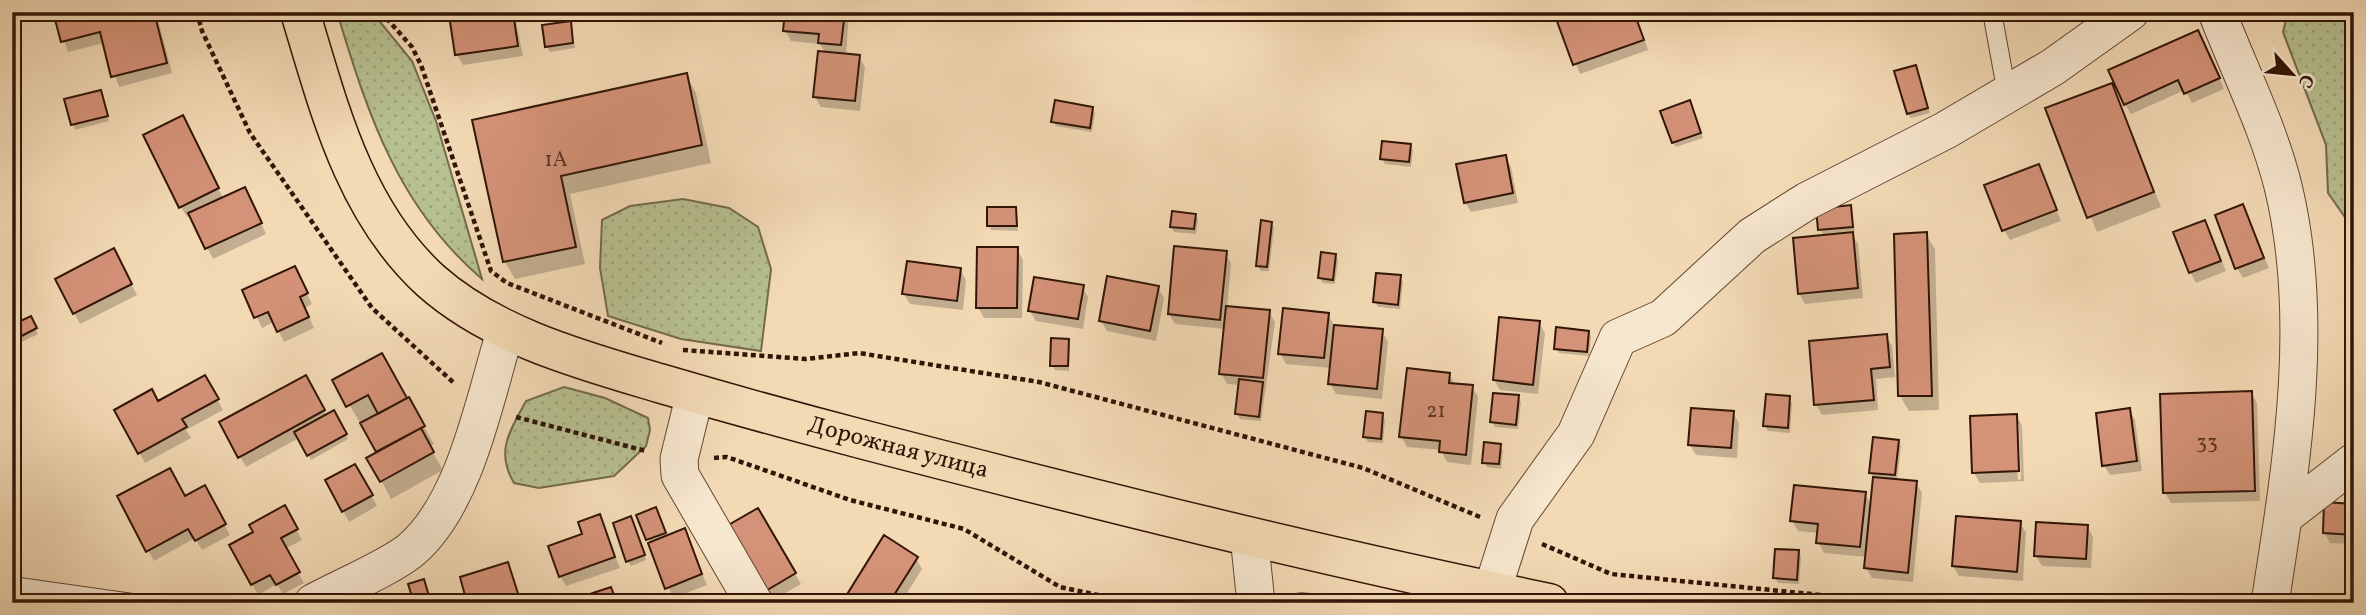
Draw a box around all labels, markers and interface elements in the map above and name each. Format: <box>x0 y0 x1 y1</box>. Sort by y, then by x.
north arrow <box>2258 38 2328 108</box>
text: С <box>2291 69 2320 92</box>
house number: 1А <box>545 146 568 175</box>
house number: 21 <box>1426 397 1446 426</box>
street label: Дорожная улица <box>804 409 992 488</box>
house number: 33 <box>2196 428 2218 457</box>

